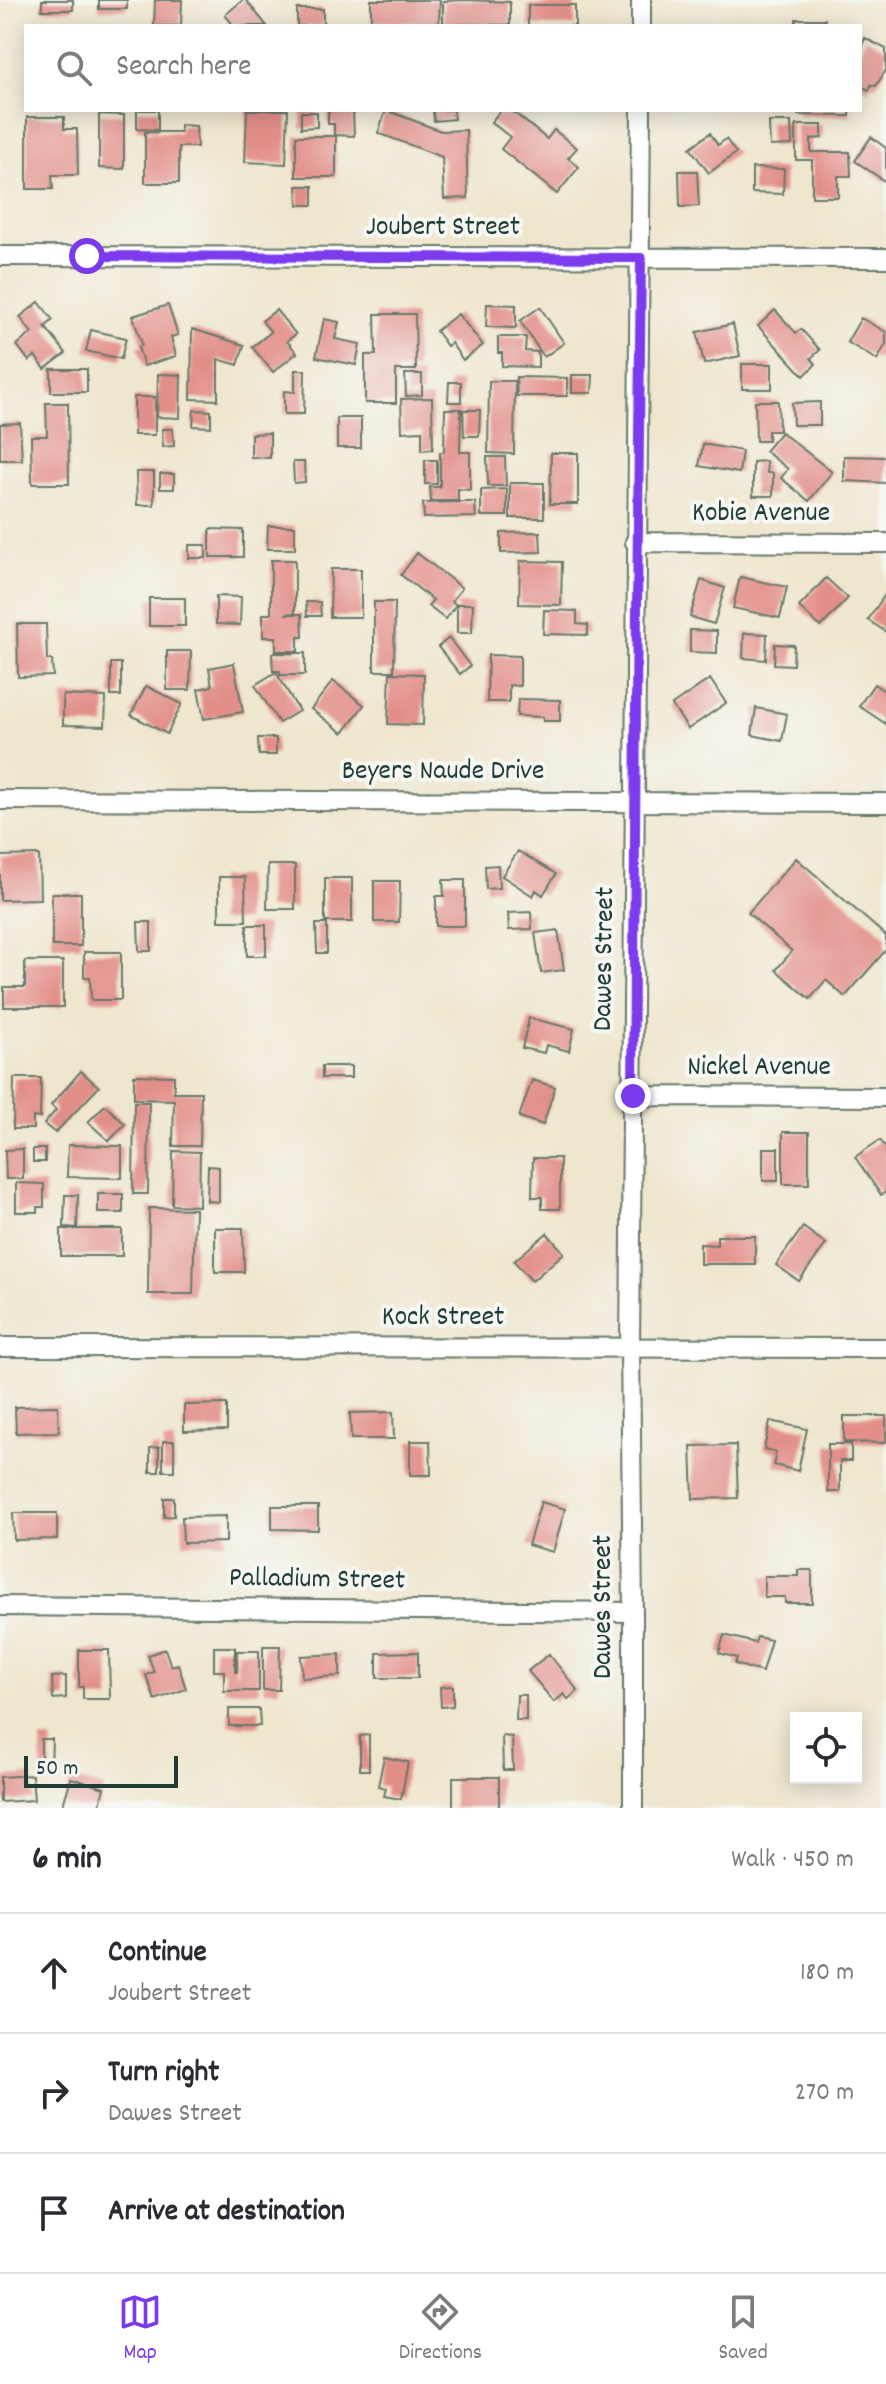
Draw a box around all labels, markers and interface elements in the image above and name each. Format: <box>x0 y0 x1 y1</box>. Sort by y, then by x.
search box <box>24 24 862 112</box>
icon: search <box>52 46 96 90</box>
text: Search here <box>116 47 252 90</box>
street label: Joubert Street <box>366 209 520 249</box>
route start <box>69 238 105 274</box>
street label: Kobie Avenue <box>692 495 830 535</box>
street label: Beyers Naude Drive <box>342 753 544 793</box>
street label: Dawes Street <box>585 887 627 1031</box>
street label: Nickel Avenue <box>687 1049 831 1089</box>
route end <box>615 1078 651 1114</box>
street label: Kock Street <box>382 1299 504 1339</box>
street label: Dawes Street <box>585 1535 625 1679</box>
street label: Palladium Street <box>229 1559 405 1603</box>
map controls <box>790 1712 862 1784</box>
button: locate <box>790 1712 862 1784</box>
scale bar <box>24 1752 178 1788</box>
text: 50 m <box>36 1754 78 1785</box>
text: 6 min <box>32 1836 102 1885</box>
text: Walk · 450 m <box>731 1842 854 1879</box>
text: Continue <box>108 1933 207 1976</box>
icon: ahead <box>32 1951 76 1995</box>
text: 180 m <box>800 1955 854 1992</box>
text: Joubert Street <box>108 1976 251 2013</box>
text: Turn right <box>108 2053 219 2096</box>
icon: right <box>32 2071 76 2115</box>
text: 270 m <box>795 2075 854 2112</box>
text: Dawes Street <box>108 2096 242 2133</box>
icon: arrive <box>32 2191 76 2235</box>
text: Arrive at destination <box>108 2192 345 2235</box>
tab: Map <box>118 2290 162 2369</box>
tab: Directions <box>399 2290 482 2369</box>
tab: Saved <box>719 2290 768 2369</box>

